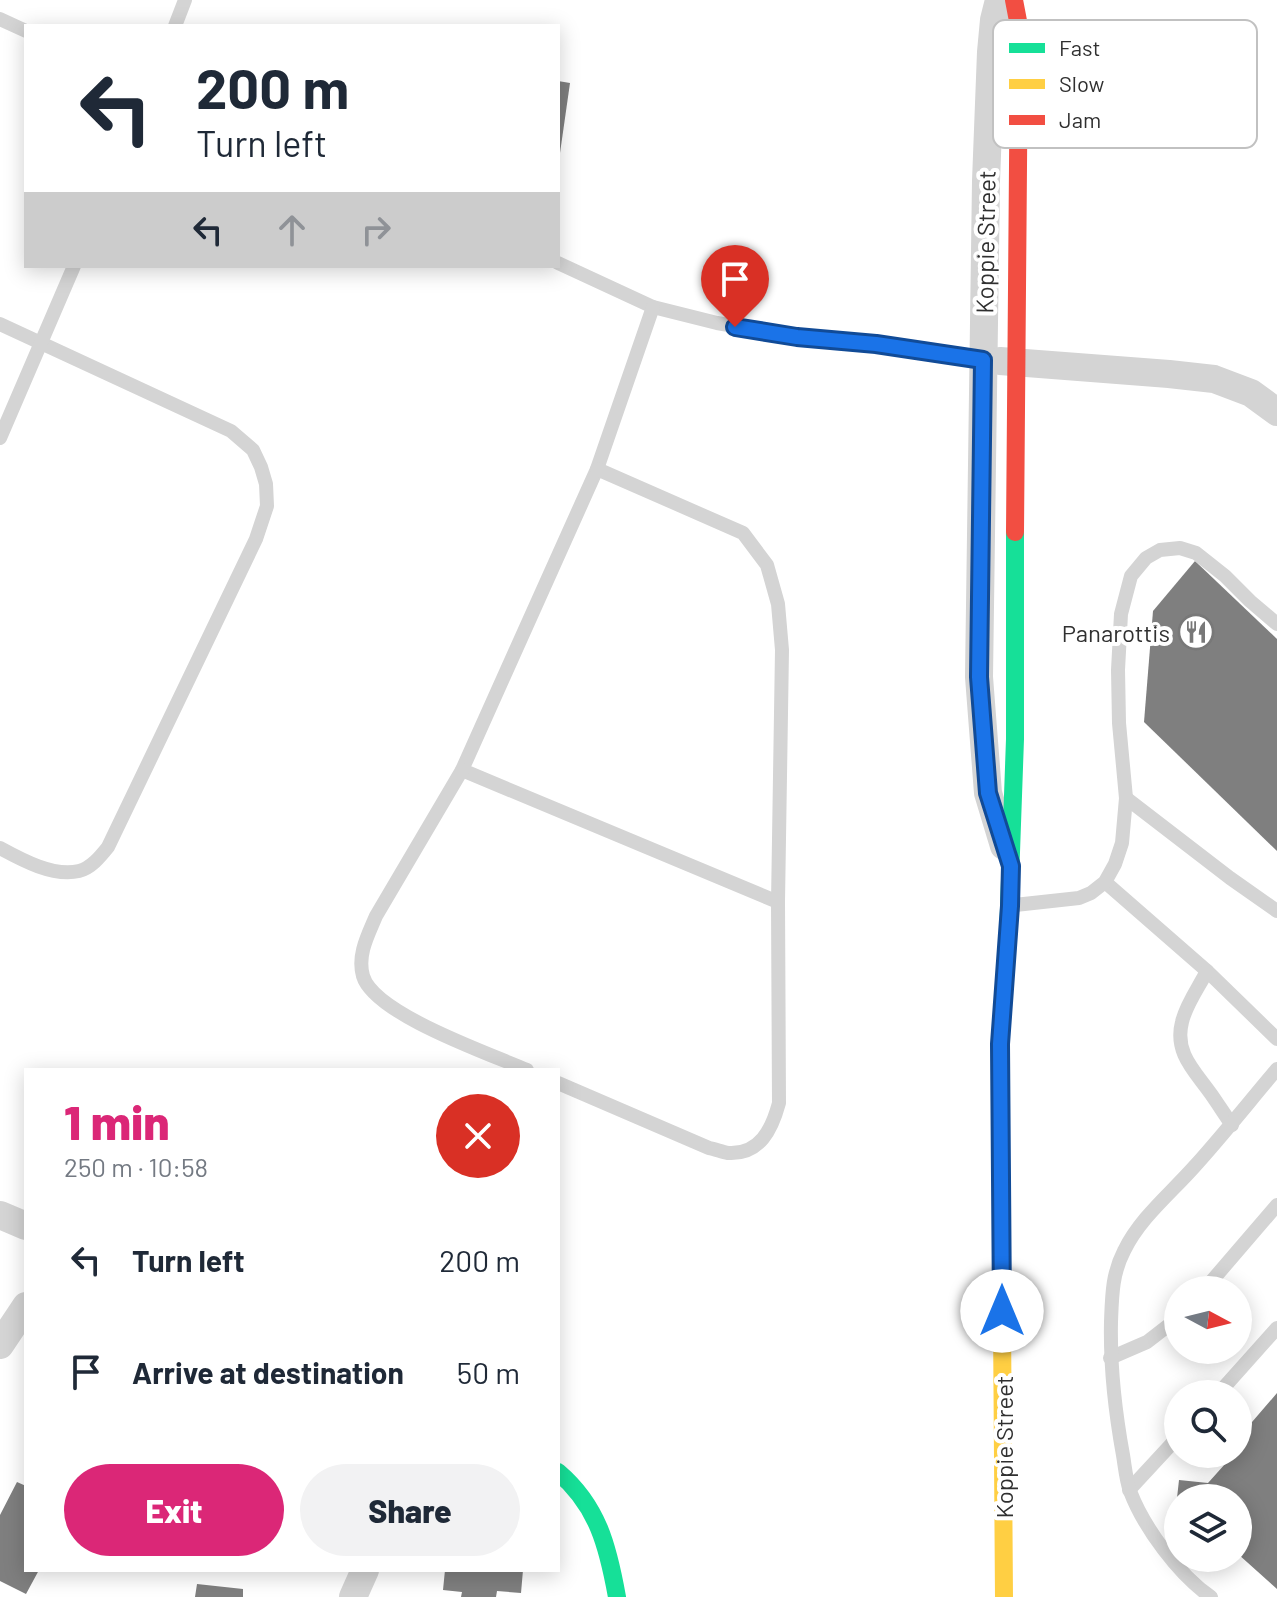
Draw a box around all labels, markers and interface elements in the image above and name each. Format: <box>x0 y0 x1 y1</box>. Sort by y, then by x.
legend <box>993 20 1257 148</box>
text: Fast <box>1059 34 1101 60</box>
text: 200 m <box>196 53 349 120</box>
icon: left <box>64 56 168 160</box>
text: Slow <box>1059 70 1104 96</box>
text: Jam <box>1059 106 1101 132</box>
text: Turn left <box>196 121 327 164</box>
street label: Koppie Street <box>969 170 1001 314</box>
icon: left <box>186 208 230 252</box>
icon: ahead <box>270 208 314 252</box>
icon: right <box>354 208 398 252</box>
pin <box>701 245 769 327</box>
icon: arrive <box>713 257 757 301</box>
restaurant icon: Panarottis <box>1177 613 1215 651</box>
place label: Panarottis <box>1062 618 1170 647</box>
text: 1 min <box>64 1092 170 1150</box>
button: close <box>436 1094 520 1178</box>
text: 250 m · 10:58 <box>64 1151 208 1182</box>
icon: left <box>64 1238 108 1282</box>
text: Turn left <box>132 1242 245 1278</box>
text: 200 m <box>439 1242 520 1278</box>
position arrow <box>960 1269 1044 1353</box>
north arrow <box>1164 1276 1252 1364</box>
map controls <box>1164 1276 1252 1572</box>
icon: arrive <box>64 1350 108 1394</box>
text: Arrive at destination <box>132 1354 404 1390</box>
text: 50 m <box>457 1354 520 1390</box>
street label: Koppie Street <box>989 1375 1018 1519</box>
button: search <box>1164 1380 1252 1468</box>
button: Exit <box>64 1464 284 1556</box>
button: Share <box>300 1464 520 1556</box>
button: layers <box>1164 1484 1252 1572</box>

